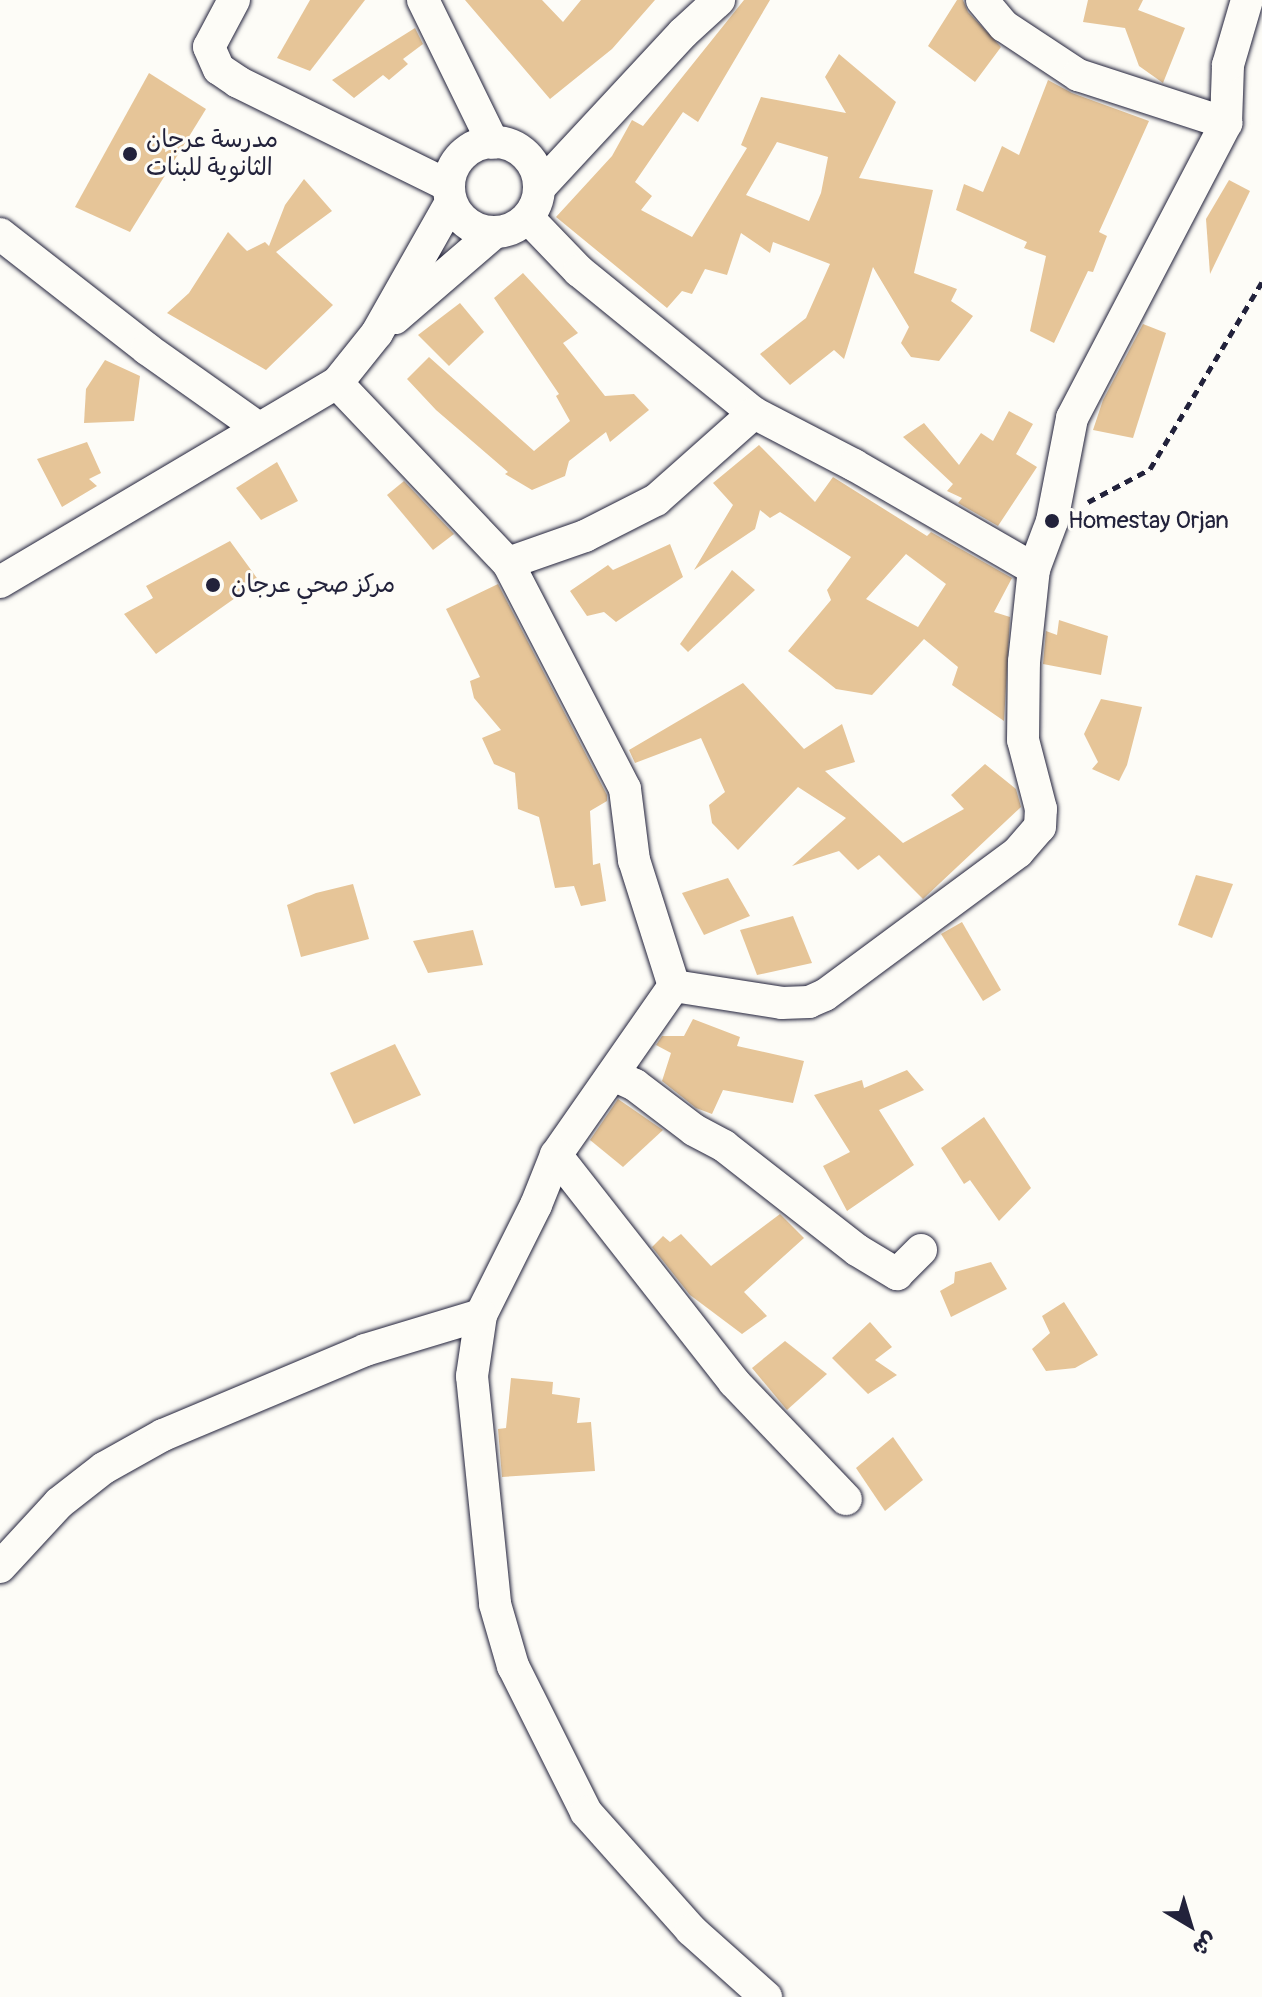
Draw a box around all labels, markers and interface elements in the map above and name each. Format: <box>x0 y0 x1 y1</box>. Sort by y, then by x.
place label: مدرسة عرجان الثانوية للبنات <box>146 126 278 182</box>
marker: مدرسة عرجان الثانوية للبنات <box>121 145 139 163</box>
place label: Homestay Orjan <box>1068 507 1229 535</box>
marker: Homestay Orjan <box>1043 512 1061 530</box>
place label: مركز صحي عرجان <box>231 571 395 599</box>
marker: مركز صحي عرجان <box>202 574 224 596</box>
north arrow <box>1150 1885 1230 1965</box>
text: ش <box>1187 1925 1223 1962</box>

